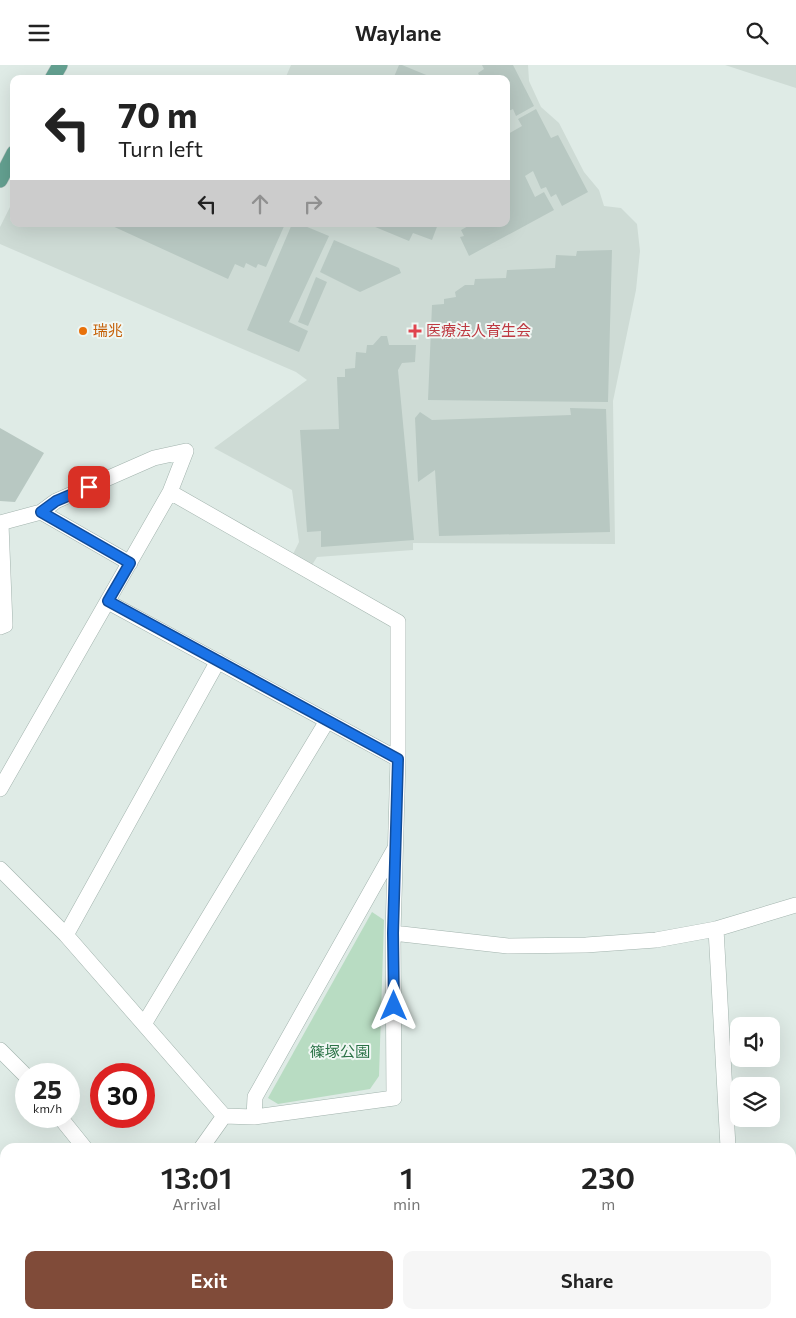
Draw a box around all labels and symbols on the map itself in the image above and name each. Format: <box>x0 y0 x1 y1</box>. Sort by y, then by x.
place label: 瑞兆 <box>93 321 123 339</box>
place label: 医療法人育生会 <box>426 321 531 339</box>
marker: 医療法人育生会 <box>408 324 422 338</box>
marker: 瑞兆 <box>77 325 89 337</box>
pin <box>68 466 110 508</box>
position arrow <box>367 979 419 1031</box>
park label: 篠塚公園 <box>310 1042 370 1060</box>
speed limit sign: 30 <box>90 1063 155 1128</box>

